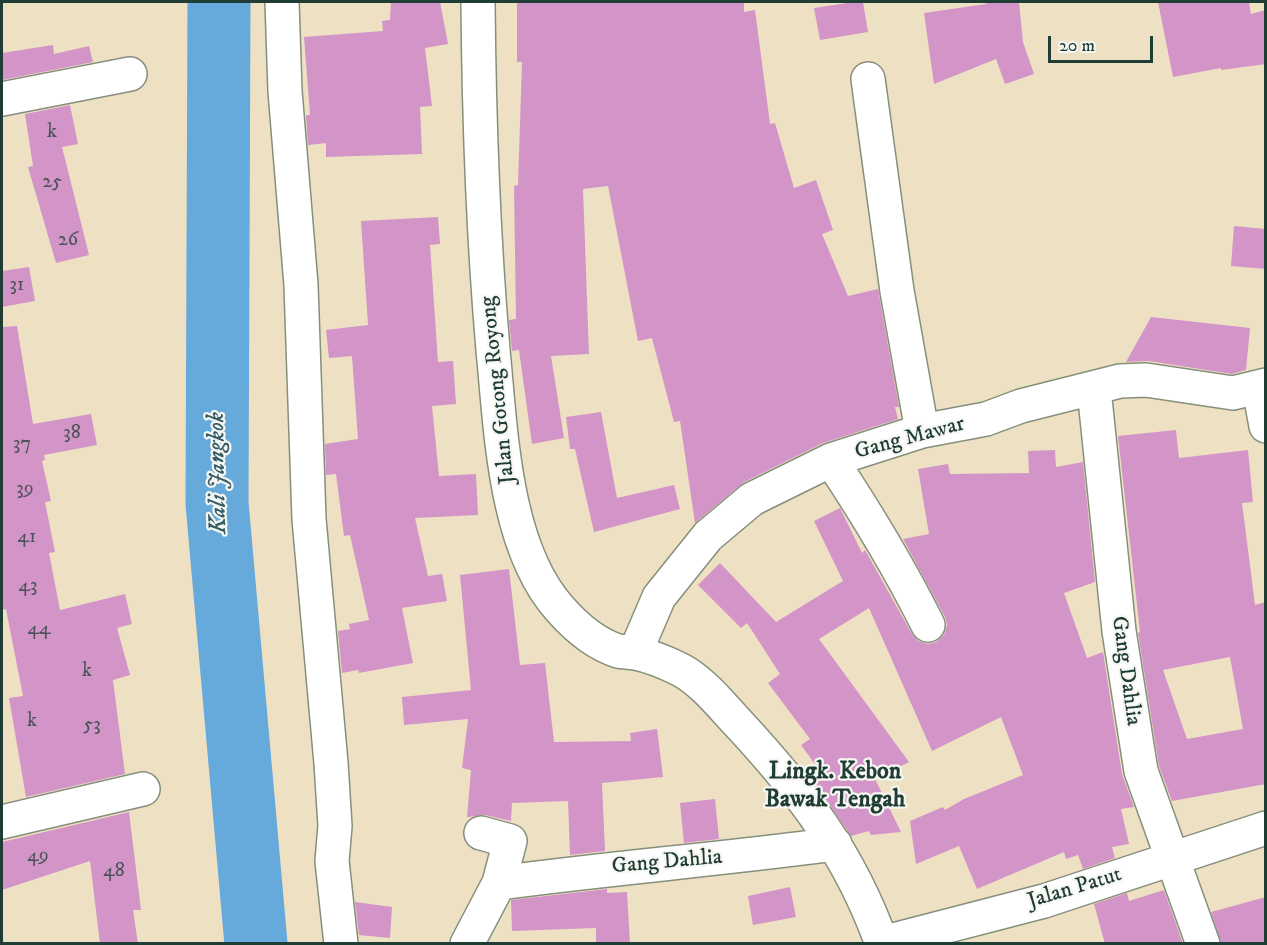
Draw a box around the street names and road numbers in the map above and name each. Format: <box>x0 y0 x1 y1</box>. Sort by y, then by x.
street label: Jalan Gotong Royong <box>476 295 522 485</box>
street label: Gang Mawar <box>852 412 968 466</box>
street label: Gang Dahlia <box>1104 614 1146 728</box>
street label: Gang Dahlia <box>611 845 723 881</box>
street label: Jalan Patut <box>1025 862 1125 916</box>

